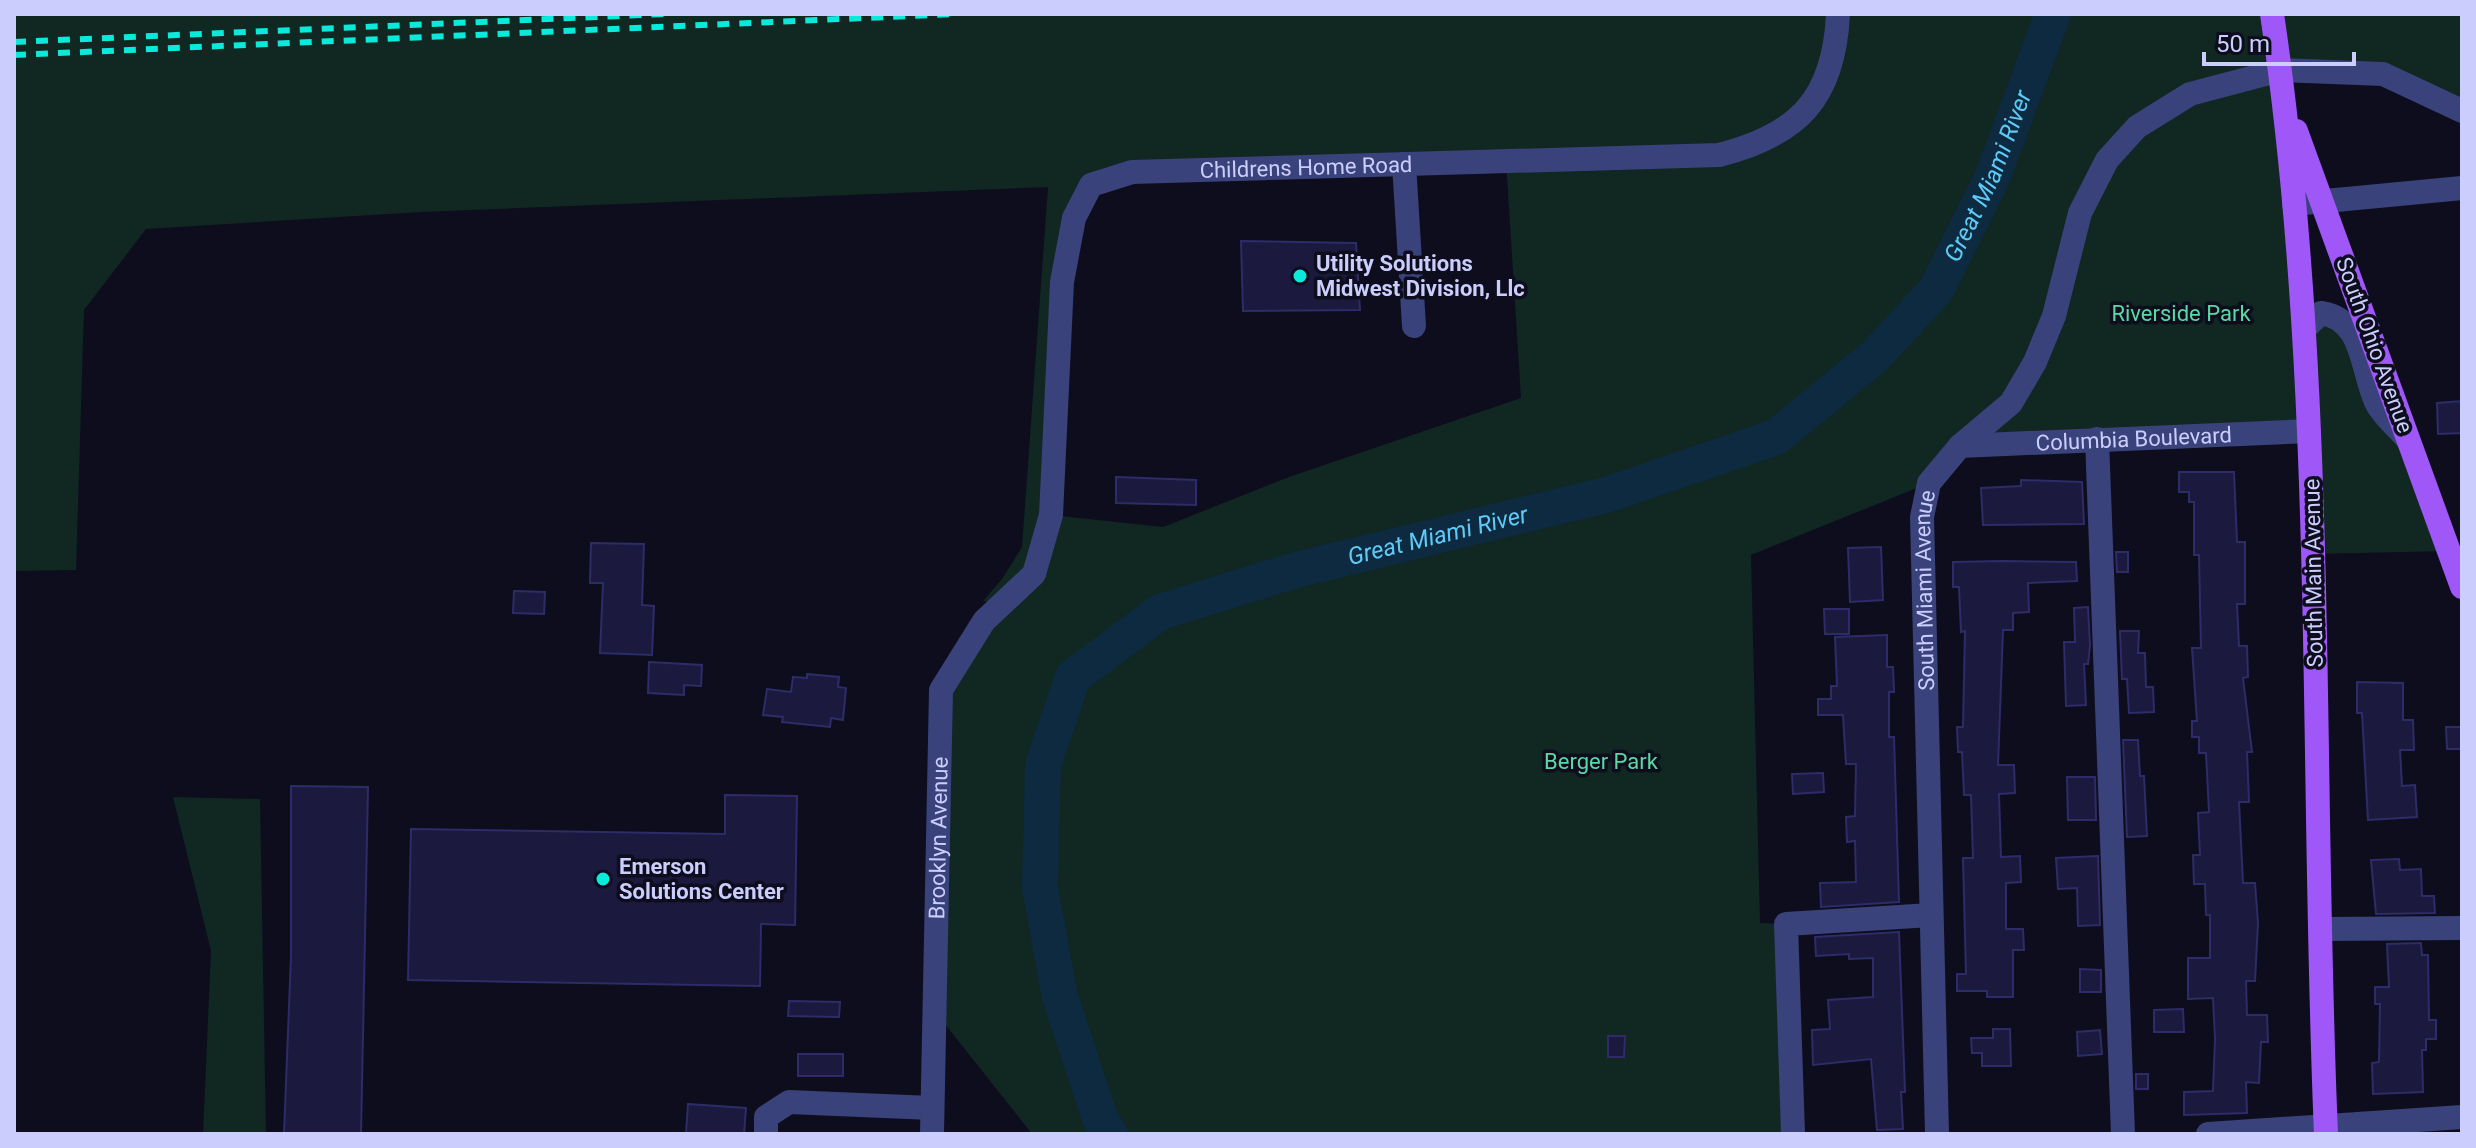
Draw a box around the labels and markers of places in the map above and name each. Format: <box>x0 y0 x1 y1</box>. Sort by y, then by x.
place label: Utility Solutions Midwest Division, Llc <box>1316 251 1525 301</box>
marker: Utility Solutions Midwest Division, Llc <box>1291 267 1309 285</box>
place label: Emerson Solutions Center <box>619 854 784 904</box>
marker: Emerson Solutions Center <box>594 870 612 888</box>

